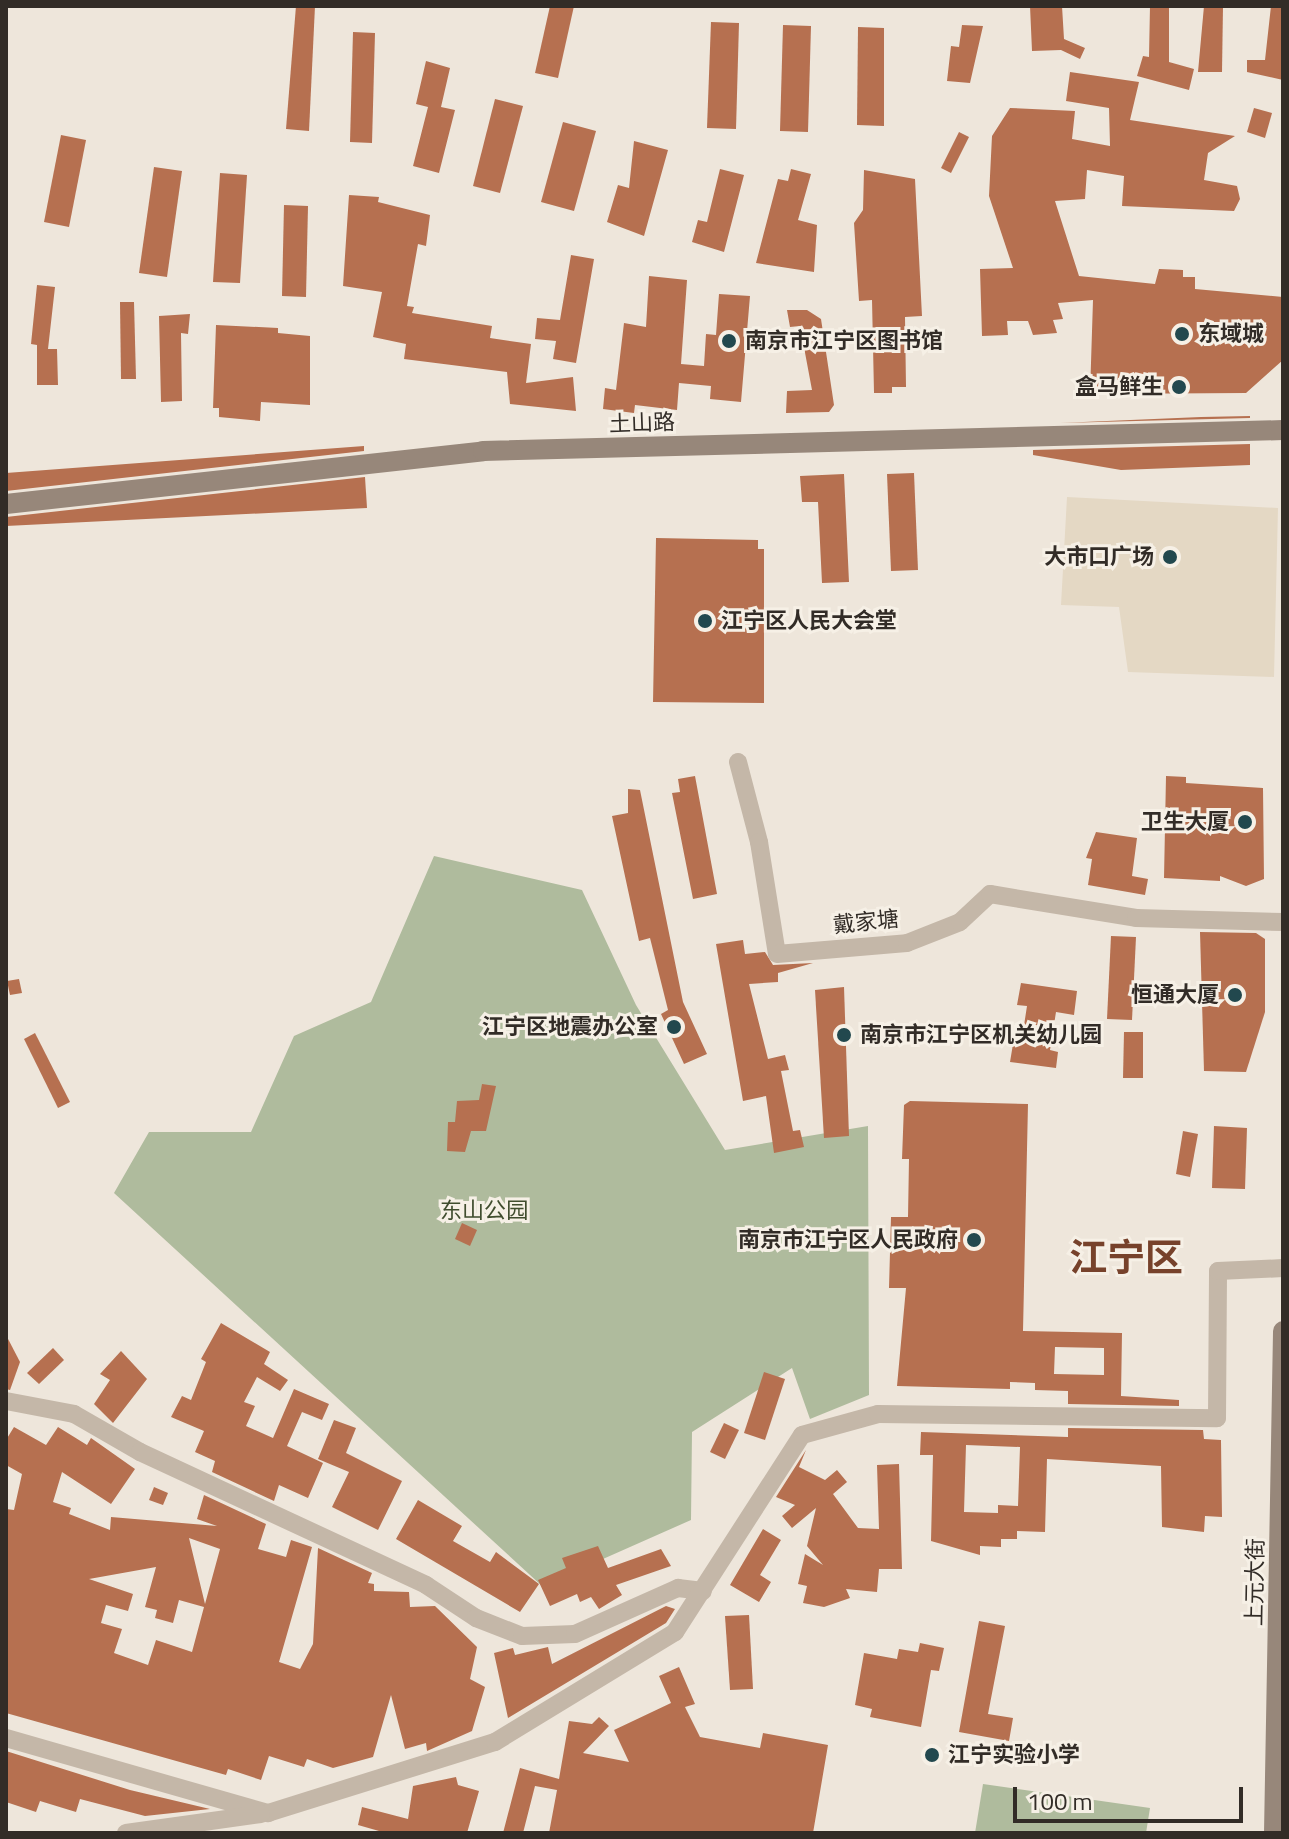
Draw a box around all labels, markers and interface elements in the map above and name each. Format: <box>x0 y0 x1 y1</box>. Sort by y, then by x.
place label: 东域城 <box>1198 321 1264 347</box>
marker: 东域城 <box>1173 325 1191 343</box>
place label: 南京市江宁区图书馆 <box>745 328 943 354</box>
marker: 南京市江宁区图书馆 <box>720 332 738 350</box>
place label: 盒马鲜生 <box>1075 374 1163 400</box>
marker: 盒马鲜生 <box>1170 378 1188 396</box>
street label: 土山路 <box>609 409 675 437</box>
place label: 大市口广场 <box>1044 544 1154 570</box>
marker: 大市口广场 <box>1161 548 1179 566</box>
place label: 江宁区人民大会堂 <box>721 608 897 634</box>
marker: 江宁区人民大会堂 <box>696 612 714 630</box>
place label: 卫生大厦 <box>1141 809 1229 835</box>
marker: 卫生大厦 <box>1236 813 1254 831</box>
street label: 戴家塘 <box>832 905 900 939</box>
place label: 恒通大厦 <box>1131 982 1219 1008</box>
marker: 恒通大厦 <box>1226 986 1244 1004</box>
place label: 江宁区地震办公室 <box>482 1014 658 1040</box>
marker: 江宁区地震办公室 <box>665 1018 683 1036</box>
place label: 南京市江宁区机关幼儿园 <box>860 1022 1102 1048</box>
marker: 南京市江宁区机关幼儿园 <box>835 1026 853 1044</box>
park label: 东山公园 <box>440 1198 528 1224</box>
place label: 南京市江宁区人民政府 <box>738 1227 958 1253</box>
marker: 南京市江宁区人民政府 <box>965 1231 983 1249</box>
district label: 江宁区 <box>1069 1235 1183 1281</box>
street label: 上元大街 <box>1241 1538 1269 1626</box>
place label: 江宁实验小学 <box>948 1742 1080 1768</box>
marker: 江宁实验小学 <box>923 1746 941 1764</box>
scale bar <box>1017 1771 1247 1821</box>
text: 100 m <box>1027 1783 1093 1819</box>

